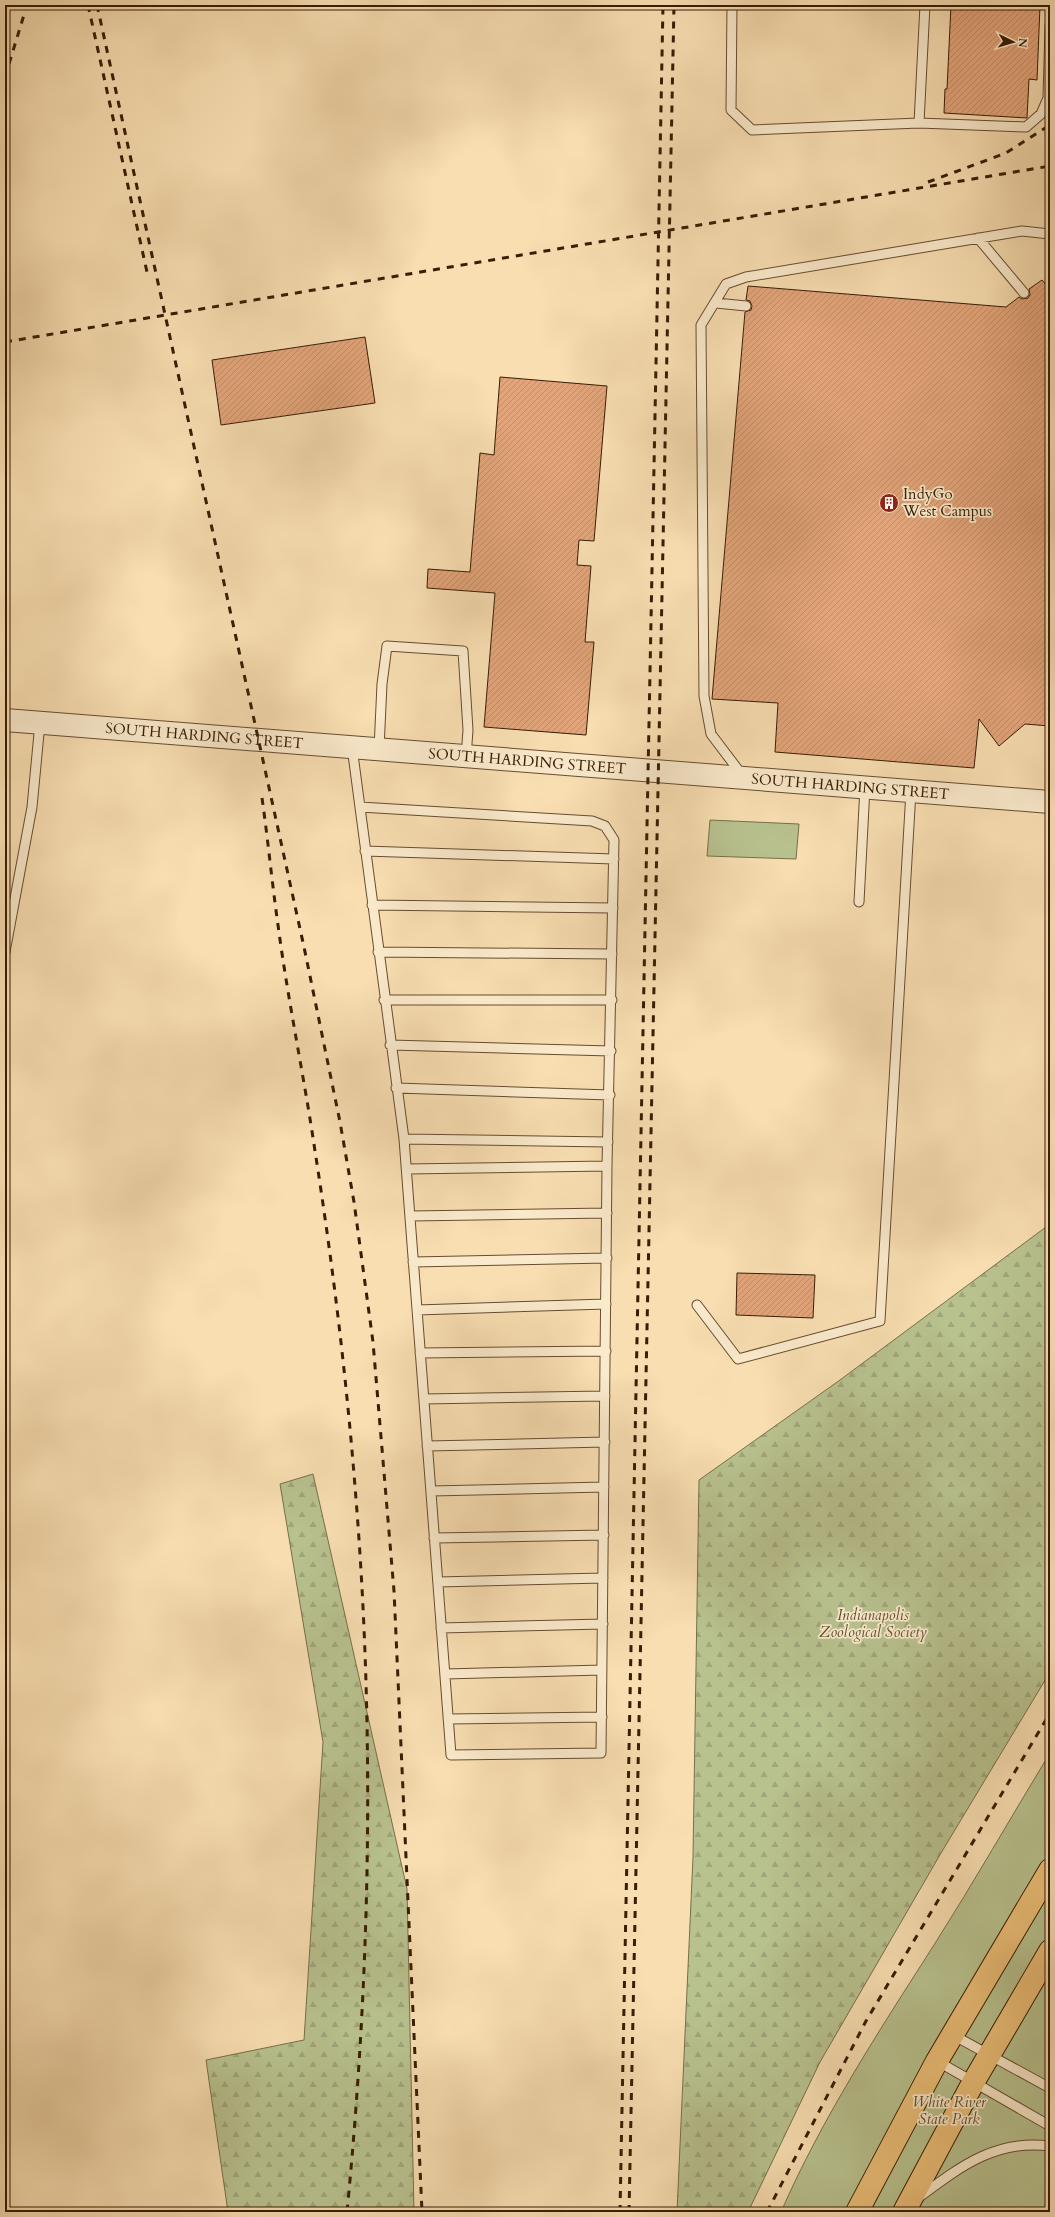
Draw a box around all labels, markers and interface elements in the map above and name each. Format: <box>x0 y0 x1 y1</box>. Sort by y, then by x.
north arrow <box>993 22 1033 62</box>
text: N <box>1015 37 1030 49</box>
place label: IndyGo West Campus <box>902 484 992 521</box>
building icon: IndyGo West Campus <box>878 492 900 514</box>
street label: SOUTH HARDING STREET <box>105 718 304 753</box>
street label: SOUTH HARDING STREET <box>428 743 627 779</box>
street label: SOUTH HARDING STREET <box>751 769 950 804</box>
park label: Indianapolis Zoological Society <box>819 1605 927 1642</box>
park label: White River State Park <box>912 2092 987 2129</box>

